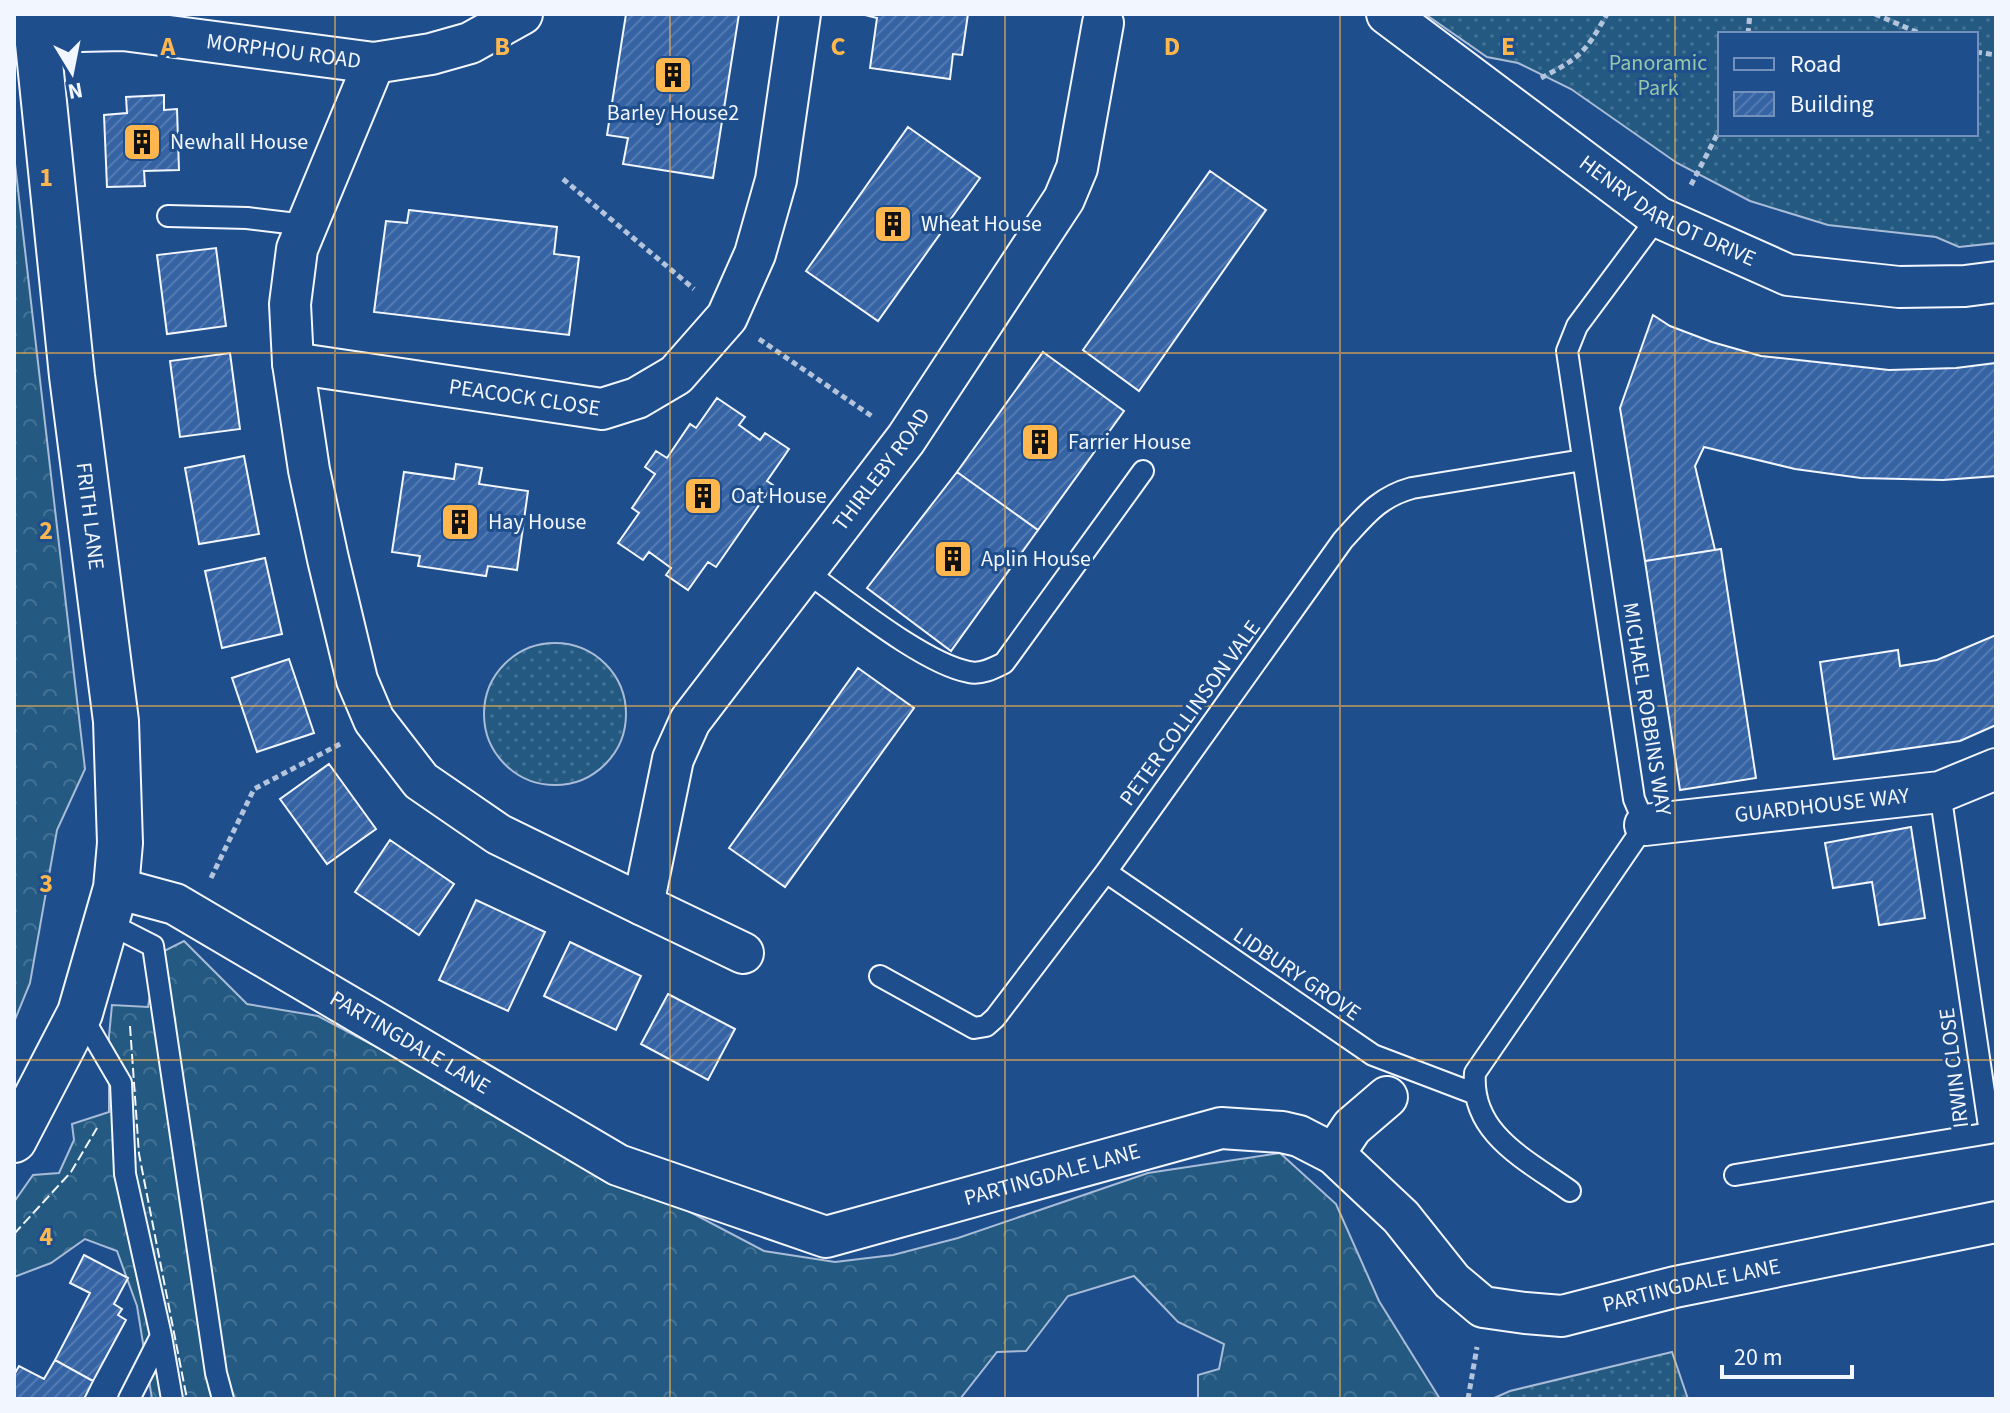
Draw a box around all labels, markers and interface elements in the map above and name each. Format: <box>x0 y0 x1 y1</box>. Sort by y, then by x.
street label: MORPHOU ROAD <box>204 25 363 77</box>
text: A <box>160 28 177 65</box>
text: B <box>494 28 510 65</box>
text: C <box>830 28 846 65</box>
text: D <box>1164 28 1180 65</box>
text: E <box>1501 28 1515 65</box>
north arrow <box>32 32 112 112</box>
legend <box>1718 32 1978 136</box>
park label: Panoramic Park <box>1609 47 1707 104</box>
text: Road <box>1790 47 1842 82</box>
building icon: Barley House2 <box>652 54 694 96</box>
text: N <box>65 74 85 108</box>
text: Building <box>1790 87 1874 122</box>
place label: Barley House2 <box>607 97 739 129</box>
building icon: Newhall House <box>121 121 163 163</box>
place label: Newhall House <box>170 126 308 158</box>
street label: HENRY DARLOT DRIVE <box>1572 147 1761 275</box>
text: 1 <box>39 159 53 196</box>
building icon: Wheat House <box>872 203 914 245</box>
place label: Wheat House <box>921 208 1042 240</box>
street label: PEACOCK CLOSE <box>447 370 603 425</box>
street label: THIRLEBY ROAD <box>825 401 938 538</box>
building icon: Farrier House <box>1019 421 1061 463</box>
place label: Farrier House <box>1068 426 1191 458</box>
street label: FRITH LANE <box>68 460 112 572</box>
building icon: Oat House <box>682 475 724 517</box>
place label: Oat House <box>731 480 827 512</box>
building icon: Hay House <box>439 501 481 543</box>
place label: Hay House <box>488 506 587 538</box>
text: 2 <box>39 512 53 549</box>
building icon: Aplin House <box>932 538 974 580</box>
place label: Aplin House <box>981 543 1091 575</box>
street label: MICHAEL ROBBINS WAY <box>1614 600 1680 819</box>
street label: PETER COLLINSON VALE <box>1112 614 1268 812</box>
street label: GUARDHOUSE WAY <box>1733 779 1911 831</box>
text: 3 <box>39 865 53 902</box>
street label: LIDBURY GROVE <box>1227 919 1367 1029</box>
street label: PARTINGDALE LANE <box>324 983 496 1102</box>
street label: IRWIN CLOSE <box>1931 1006 1977 1130</box>
street label: PARTINGDALE LANE <box>960 1135 1144 1214</box>
text: 4 <box>39 1218 53 1255</box>
street label: PARTINGDALE LANE <box>1599 1250 1783 1321</box>
scale bar <box>1722 1329 1852 1379</box>
text: 20 m <box>1734 1340 1783 1375</box>

